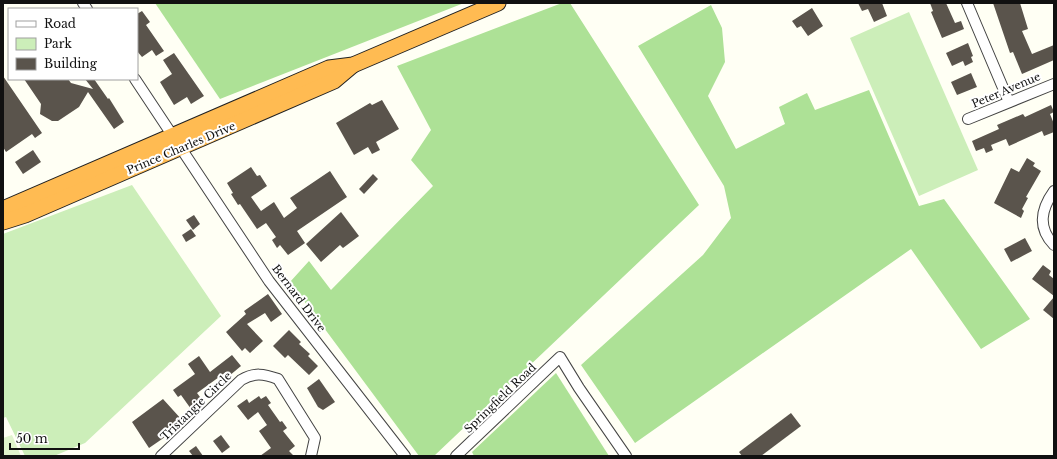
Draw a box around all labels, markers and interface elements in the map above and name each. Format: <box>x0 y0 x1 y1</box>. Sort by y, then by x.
legend <box>8 8 138 80</box>
text: Road <box>44 16 76 31</box>
text: Park <box>44 36 72 51</box>
text: Building <box>44 56 98 71</box>
street label: Peter Avenue <box>969 69 1043 111</box>
street label: Prince Charles Drive <box>125 119 237 177</box>
street label: Bernard Drive <box>269 262 329 334</box>
street label: Springfield Road <box>461 360 539 436</box>
street label: Tristangie Circle <box>158 369 234 443</box>
scale bar <box>10 425 79 451</box>
text: 50 m <box>16 431 48 446</box>

